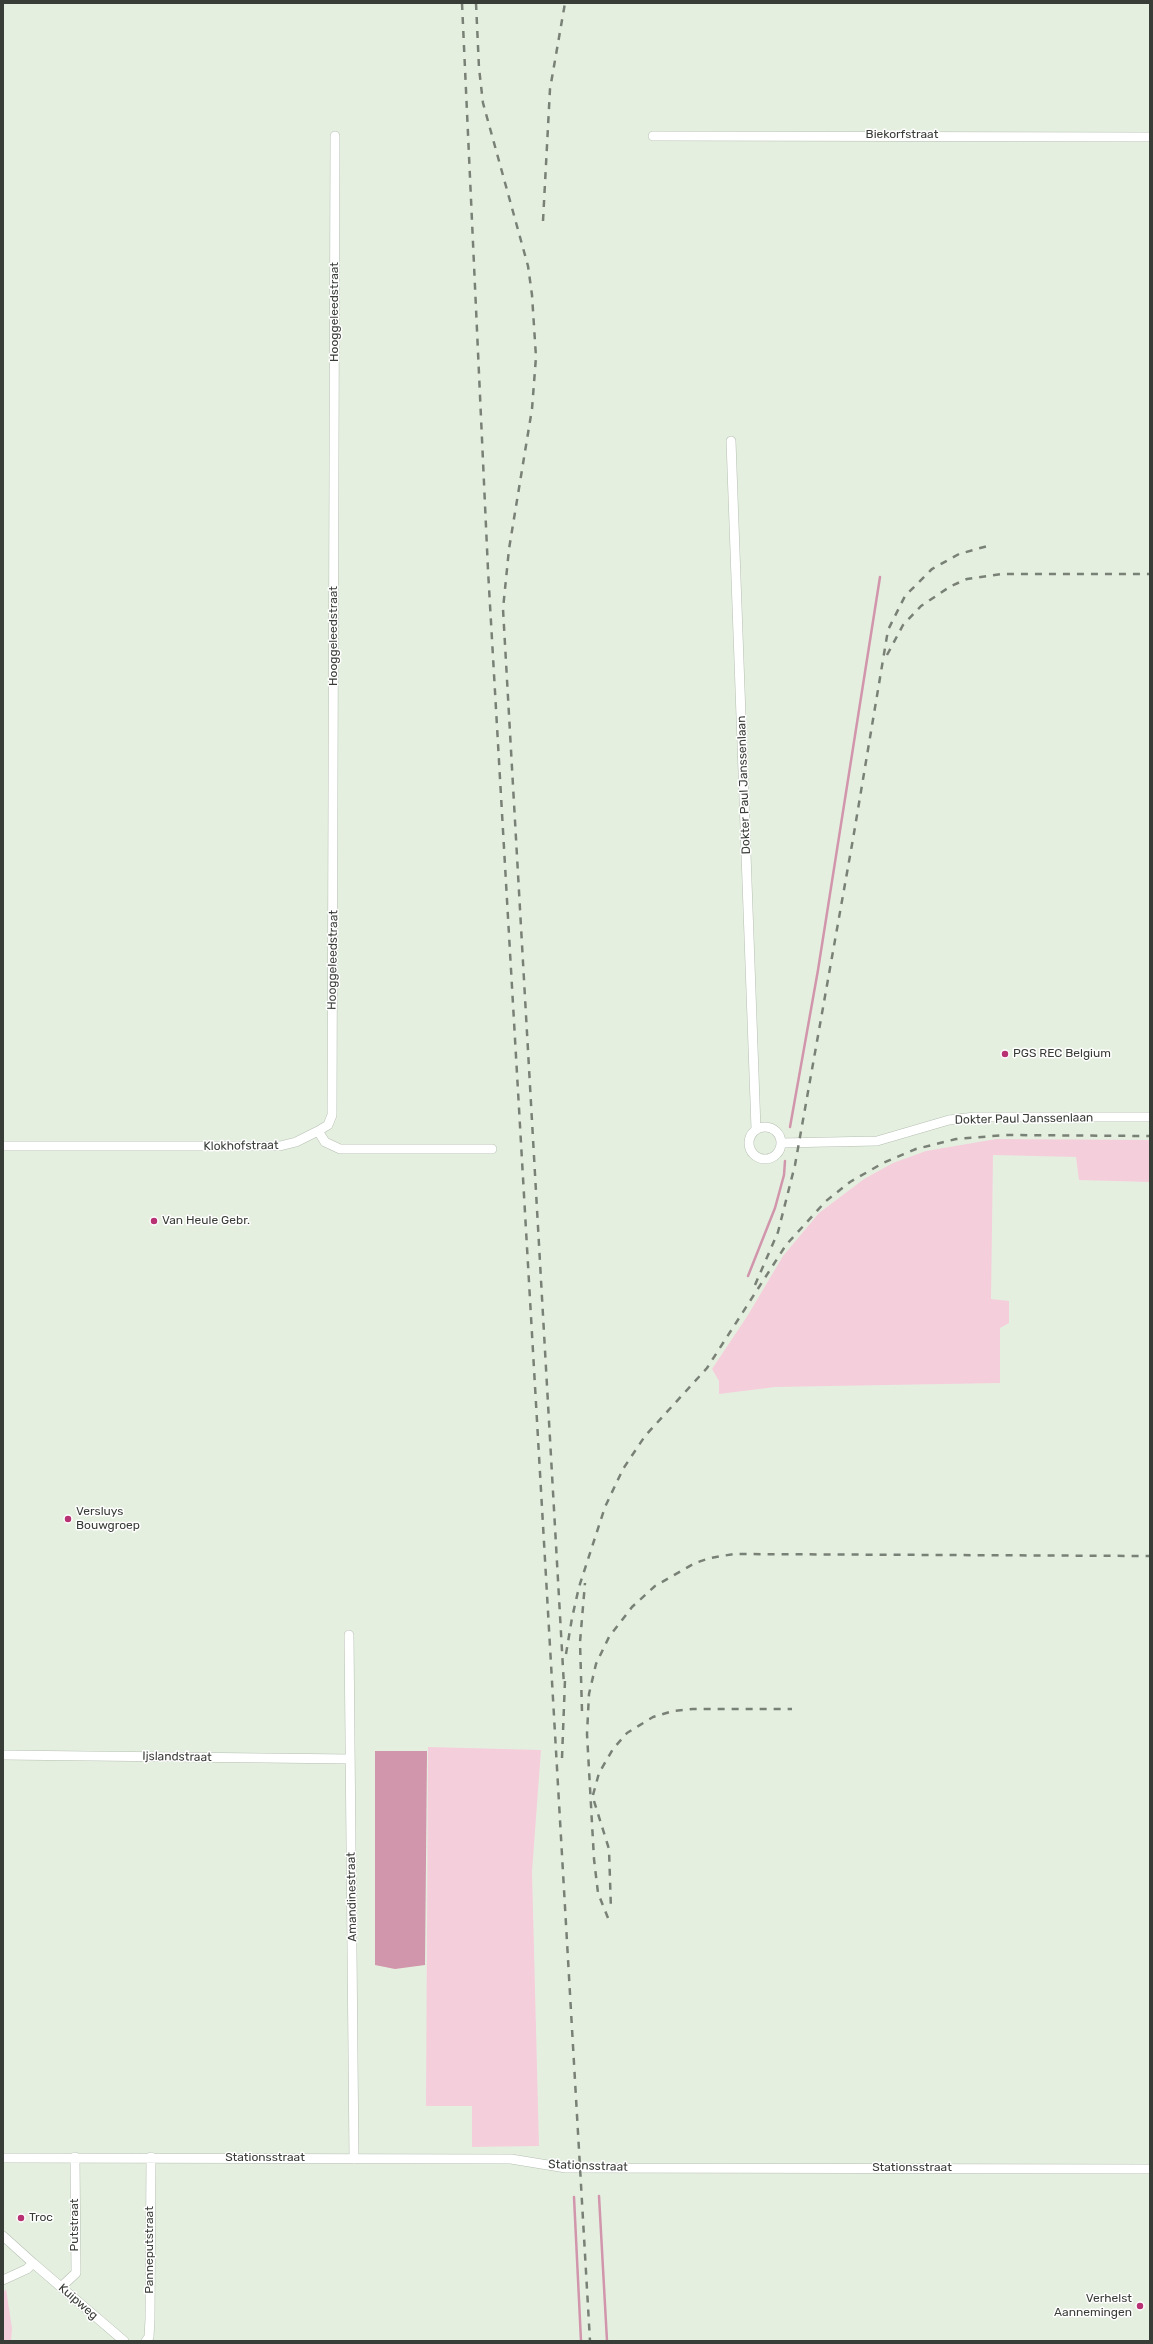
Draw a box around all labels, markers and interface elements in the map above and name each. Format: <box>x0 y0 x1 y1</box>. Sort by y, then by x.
street label: Biekorfstraat <box>866 128 938 142</box>
street label: Hooggeleedstraat <box>328 262 342 362</box>
street label: Hooggeleedstraat <box>327 586 341 686</box>
street label: Dokter Paul Janssenlaan <box>734 715 754 855</box>
street label: Hooggeleedstraat <box>325 910 341 1010</box>
place label: PGS REC Belgium <box>1013 1047 1111 1061</box>
marker: PGS REC Belgium <box>1000 1049 1010 1059</box>
street label: Dokter Paul Janssenlaan <box>955 1111 1093 1127</box>
street label: Klokhofstraat <box>203 1138 279 1154</box>
place label: Van Heule Gebr. <box>162 1214 250 1228</box>
marker: Van Heule Gebr. <box>149 1216 159 1226</box>
place label: Versluys Bouwgroep <box>76 1505 140 1533</box>
marker: Versluys Bouwgroep <box>63 1514 73 1524</box>
street label: Ijslandstraat <box>142 1749 212 1765</box>
street label: Amandinestraat <box>344 1852 360 1942</box>
street label: Stationsstraat <box>225 2151 305 2165</box>
street label: Stationsstraat <box>548 2157 628 2175</box>
street label: Stationsstraat <box>872 2161 952 2175</box>
street label: Putstraat <box>68 2199 82 2251</box>
street label: Panneputstraat <box>143 2206 157 2294</box>
place label: Troc <box>29 2211 53 2225</box>
marker: Troc <box>16 2213 26 2223</box>
street label: Kuipweg <box>55 2281 101 2323</box>
place label: Verhelst Aannemingen <box>1054 2292 1132 2320</box>
marker: Verhelst Aannemingen <box>1135 2301 1145 2311</box>

